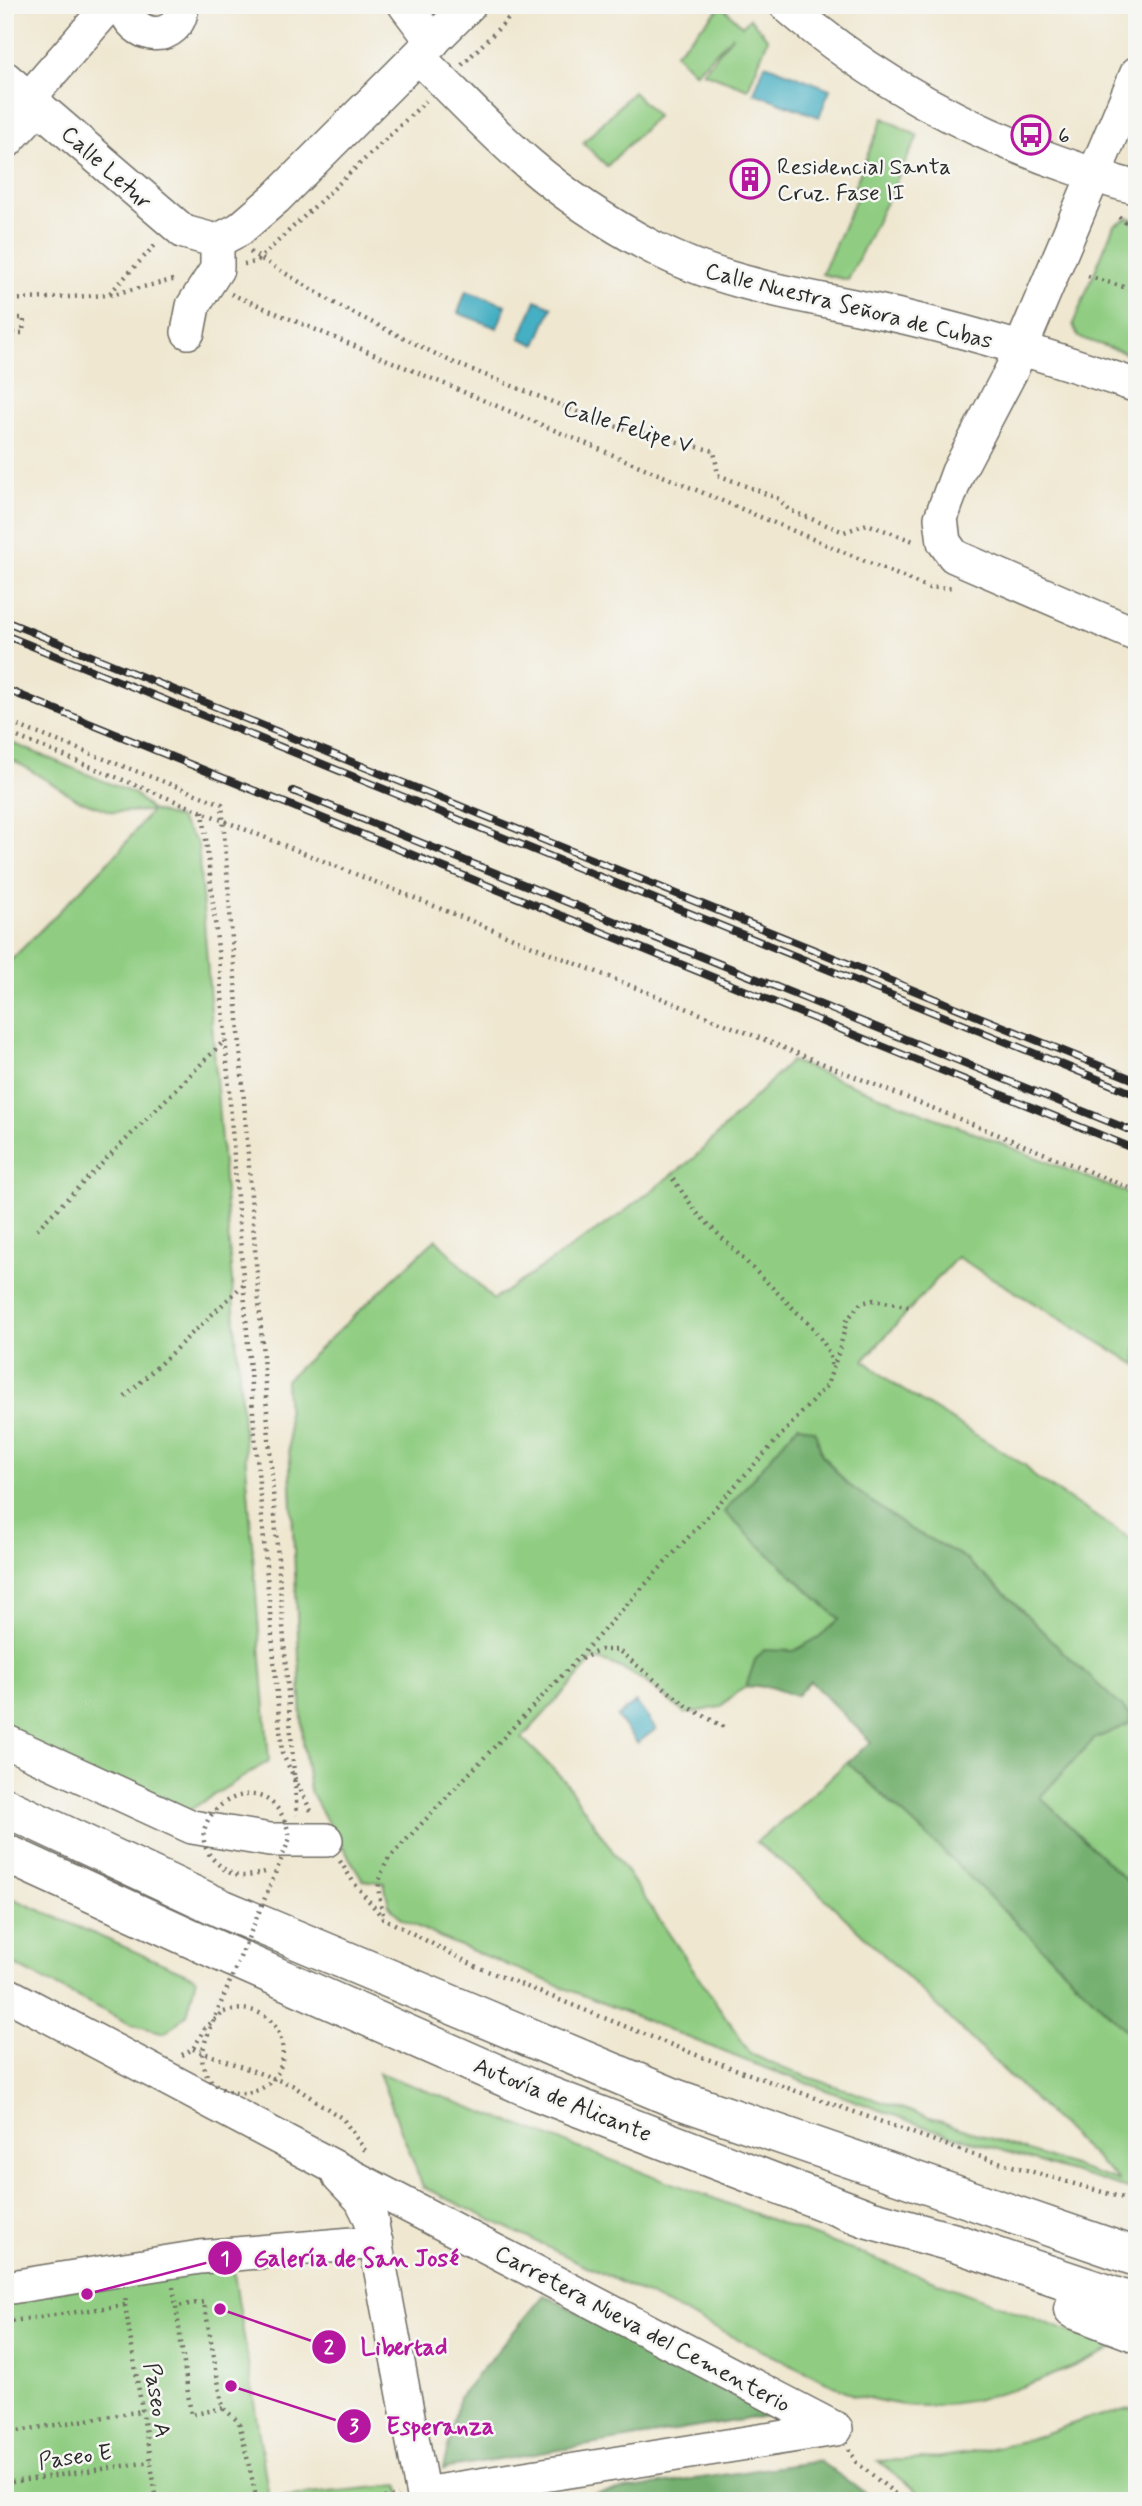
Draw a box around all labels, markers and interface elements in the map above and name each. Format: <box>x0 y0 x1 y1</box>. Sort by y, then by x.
bus stop icon: 6 <box>1010 114 1052 156</box>
street label: Calle Letur <box>54 120 158 217</box>
place label: 6 <box>1058 122 1070 152</box>
place label: Residencial Santa Cruz. Fase II <box>777 153 951 209</box>
building icon: Residencial Santa Cruz. Fase II <box>729 158 771 200</box>
street label: Calle Nuestra Señora de Cubas <box>702 257 995 357</box>
street label: Calle Felipe V <box>559 394 696 462</box>
street label: Autovía de Alicante <box>469 2051 656 2150</box>
callout: Galería de San José <box>207 2235 471 2280</box>
street label: Carretera Nueva del Cementerio <box>489 2239 795 2421</box>
text: Galería de San José <box>253 2244 459 2275</box>
text: 1 <box>220 2245 230 2273</box>
callout: Libertad <box>312 2324 462 2369</box>
text: Libertad <box>361 2333 447 2364</box>
text: 2 <box>324 2334 335 2362</box>
street label: Paseo A <box>135 2361 177 2440</box>
callout: Esperanza <box>337 2404 508 2449</box>
text: Esperanza <box>386 2412 494 2443</box>
text: 3 <box>349 2413 359 2441</box>
street label: Paseo E <box>37 2438 114 2478</box>

